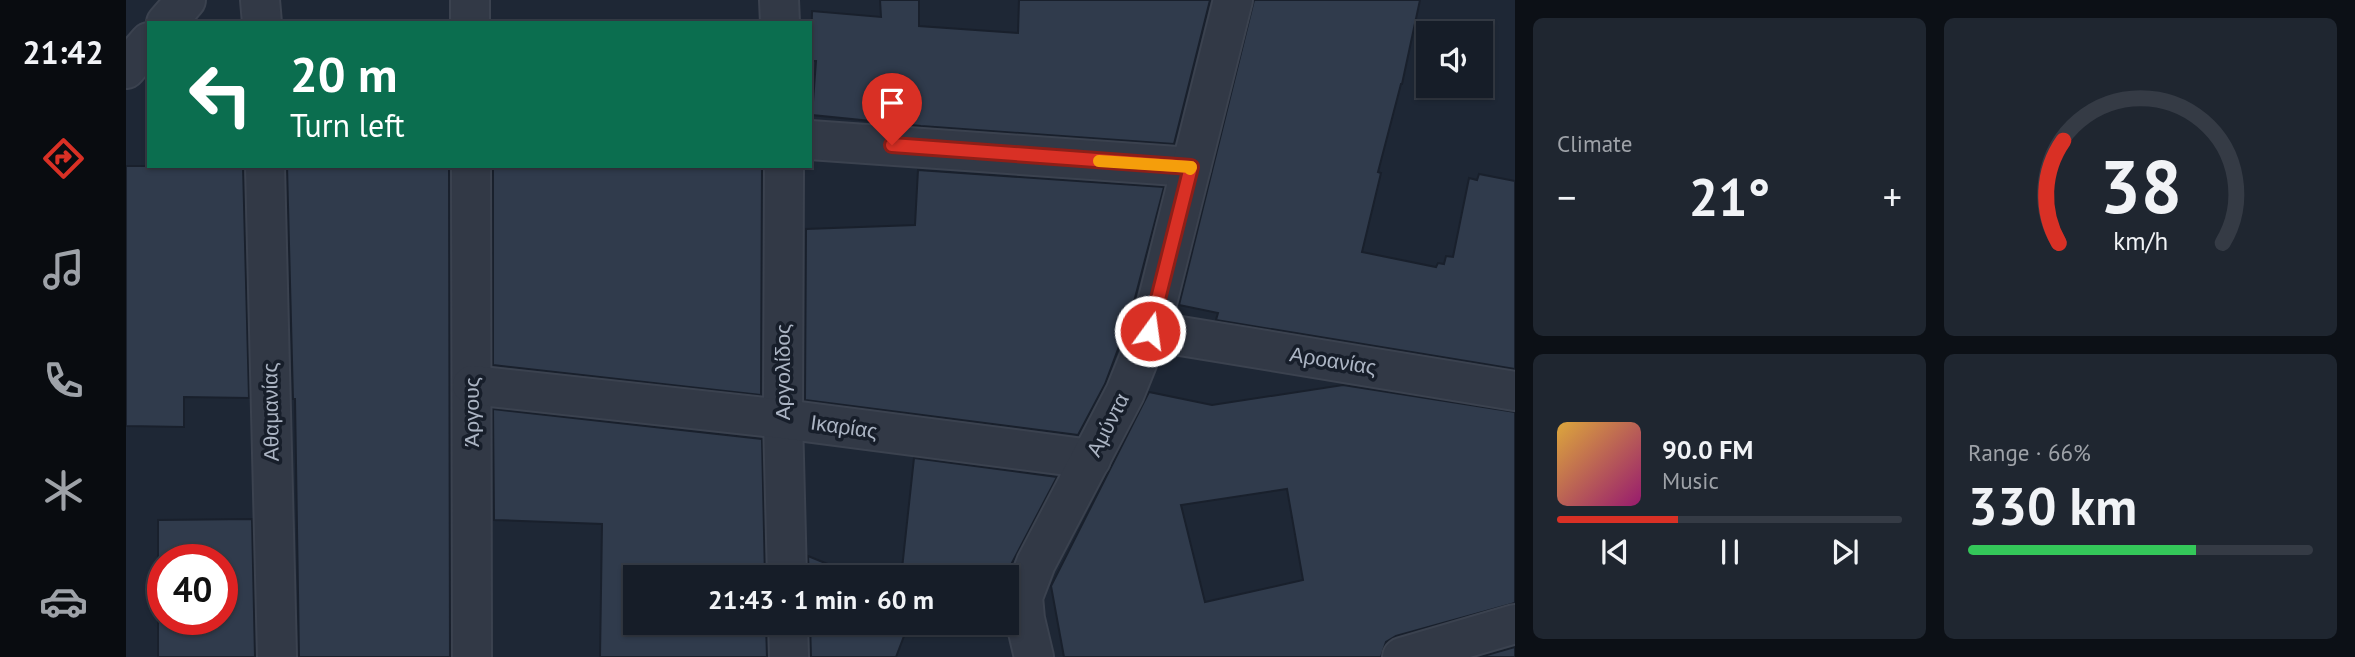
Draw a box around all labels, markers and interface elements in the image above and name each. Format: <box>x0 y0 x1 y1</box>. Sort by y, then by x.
map controls <box>1416 21 1493 98</box>
button: sound <box>1416 21 1493 98</box>
text: 21:42 <box>22 31 104 73</box>
text: 20 m <box>290 42 397 106</box>
icon: left <box>175 49 266 140</box>
pin <box>862 73 922 145</box>
icon: arrive <box>873 84 911 122</box>
text: Turn left <box>290 104 405 146</box>
text: Climate <box>1557 129 1632 158</box>
icon: directions <box>39 134 88 183</box>
text: 38 <box>2099 139 2182 233</box>
text: 21° <box>1689 163 1770 230</box>
text: − <box>1557 172 1576 221</box>
text: + <box>1883 172 1902 221</box>
text: km/h <box>2113 225 2168 257</box>
icon: music <box>39 245 88 294</box>
position arrow <box>1113 294 1187 368</box>
street label: Αργολίδος <box>769 324 796 420</box>
street label: Αροανίας <box>1288 340 1378 381</box>
icon: phone <box>39 356 88 405</box>
street label: Αθαμανίας <box>256 362 285 462</box>
street label: Άργους <box>458 377 485 447</box>
street label: Αμύντα <box>1080 388 1135 461</box>
street label: Ικαρίας <box>809 408 879 445</box>
text: 90.0 FM <box>1662 433 1753 466</box>
text: Range · 66% <box>1968 438 2091 467</box>
icon: climate <box>39 466 88 515</box>
text: Music <box>1662 466 1719 495</box>
text: 330 km <box>1968 472 2137 539</box>
icon: previous <box>1596 533 1634 571</box>
icon: pause <box>1711 533 1749 571</box>
icon: next <box>1826 533 1864 571</box>
speed limit sign: 40 <box>147 544 238 635</box>
icon: car <box>39 577 88 626</box>
text: 21:43 · 1 min · 60 m <box>708 583 934 616</box>

